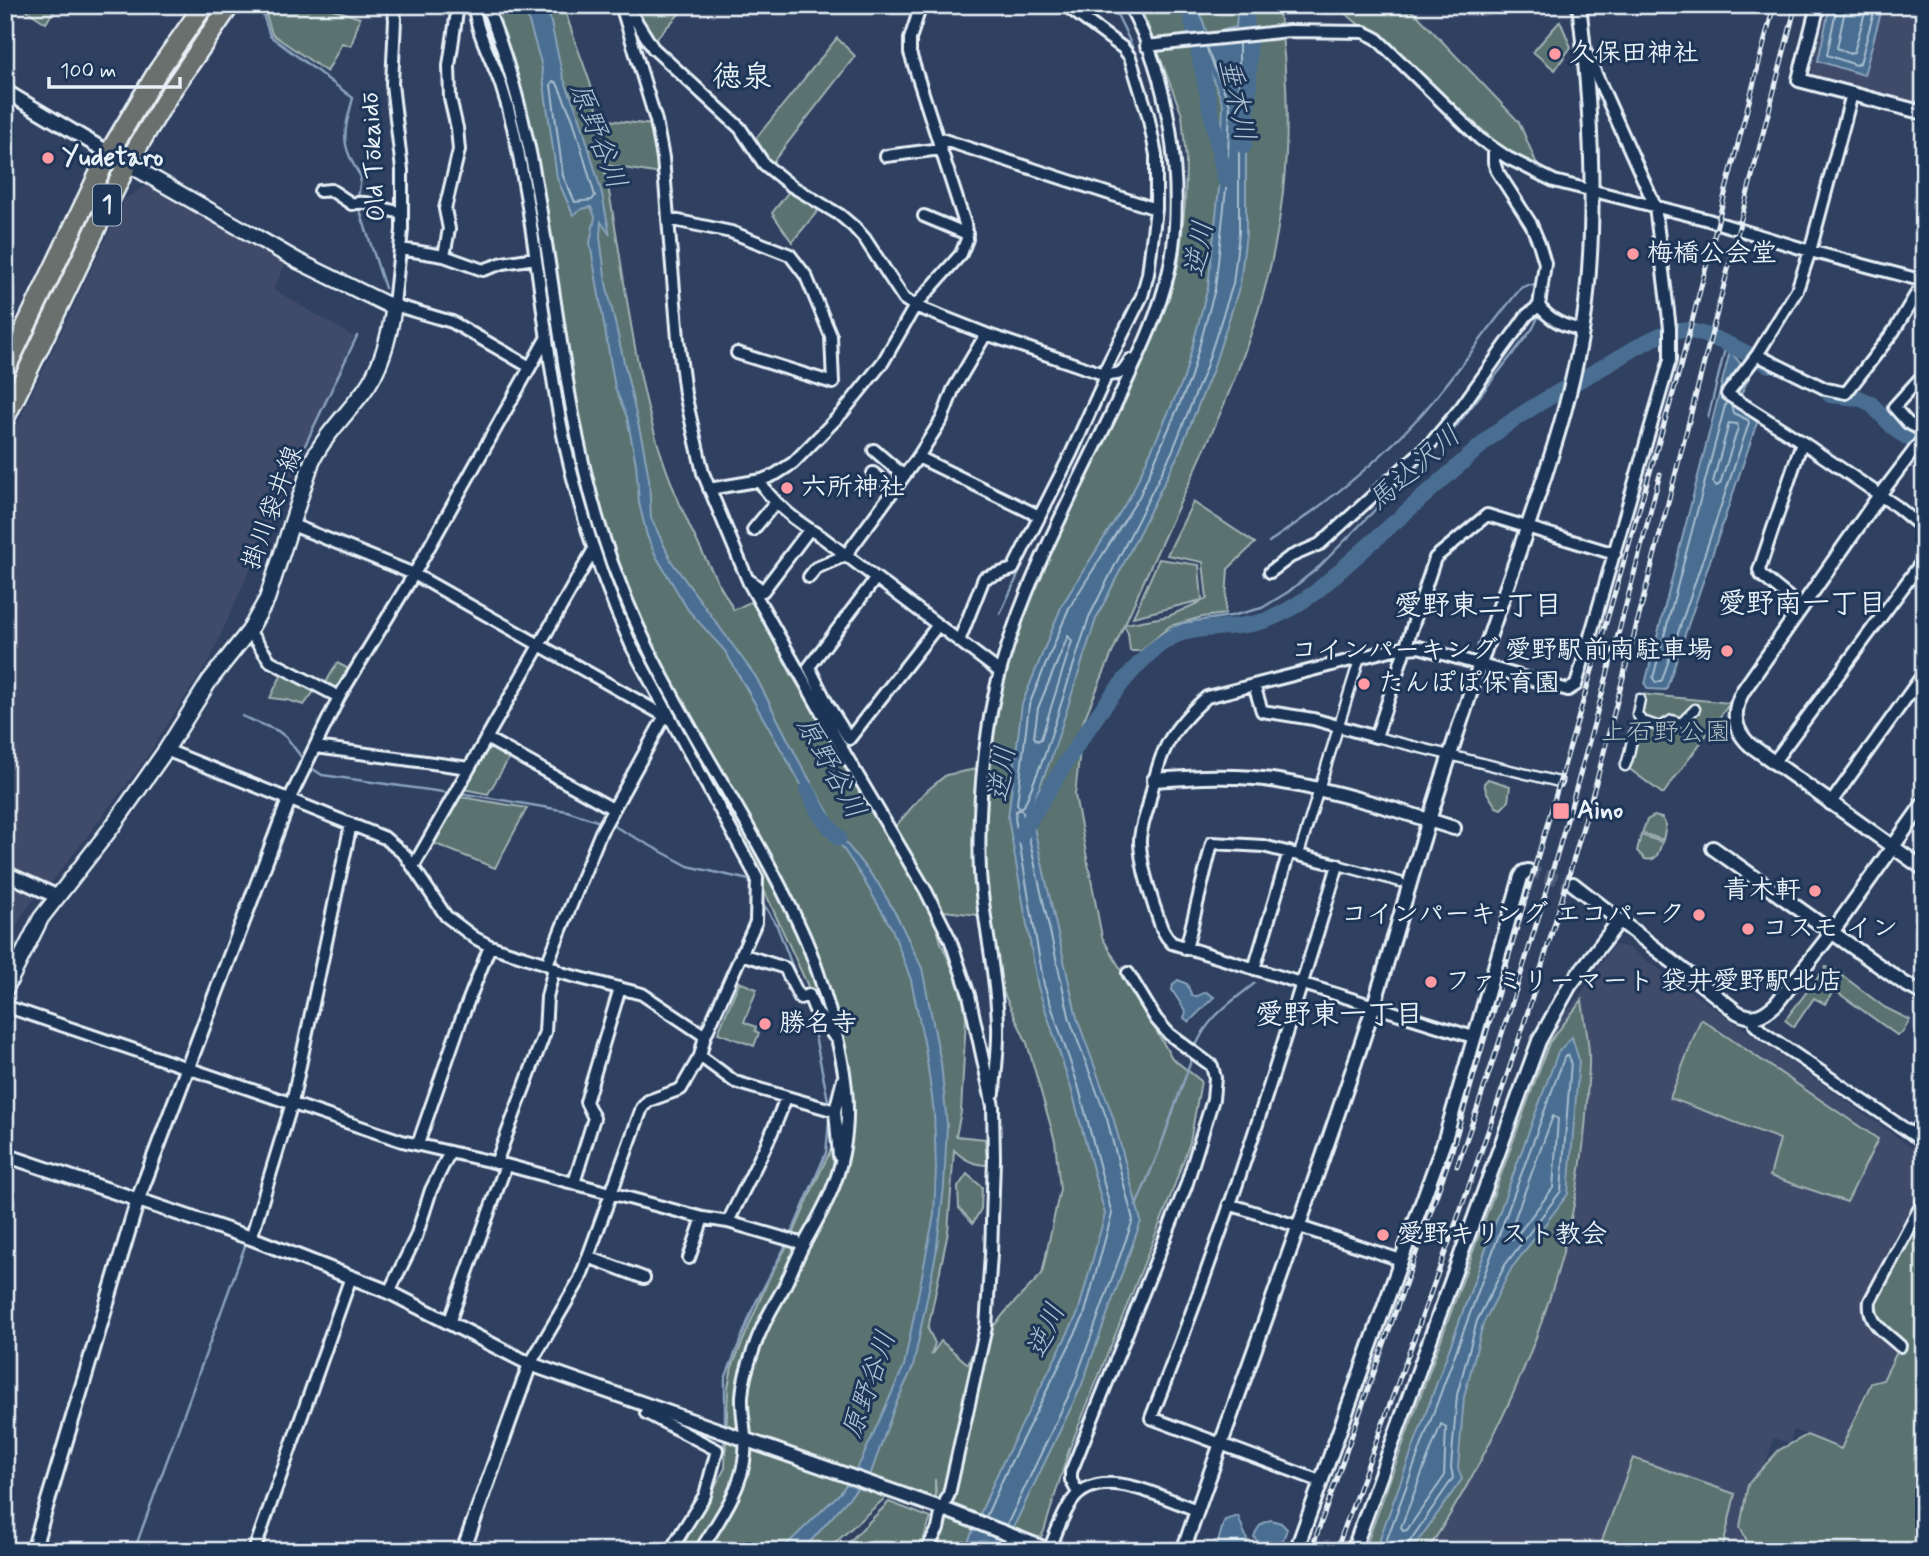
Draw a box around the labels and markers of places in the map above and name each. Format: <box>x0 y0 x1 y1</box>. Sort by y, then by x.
place label: 久保田神社 <box>1569 37 1699 71</box>
marker: 久保田神社 <box>1547 46 1563 62</box>
place label: Yudetaro <box>62 141 164 175</box>
marker: Yudetaro <box>40 150 56 166</box>
place label: 梅橋公会堂 <box>1647 237 1777 271</box>
marker: 梅橋公会堂 <box>1625 246 1641 262</box>
place label: 六所神社 <box>801 471 905 505</box>
marker: 六所神社 <box>779 480 795 496</box>
place label: コインパーキング 愛野駅前南駐車場 <box>1291 634 1713 668</box>
marker: コインパーキング 愛野駅前南駐車場 <box>1719 643 1735 659</box>
place label: たんぽぽ保育園 <box>1378 667 1560 701</box>
marker: たんぽぽ保育園 <box>1356 676 1372 692</box>
place label: Aino <box>1577 794 1623 828</box>
marker: Aino <box>1551 801 1571 821</box>
place label: 青木軒 <box>1723 874 1801 908</box>
marker: 青木軒 <box>1807 883 1823 899</box>
place label: コインパーキング エコパーク <box>1341 898 1685 932</box>
marker: コインパーキング エコパーク <box>1691 907 1707 923</box>
place label: コスモ イン <box>1762 912 1898 946</box>
marker: コスモ イン <box>1740 921 1756 937</box>
place label: ファミリーマート 袋井愛野駅北店 <box>1445 965 1843 999</box>
marker: ファミリーマート 袋井愛野駅北店 <box>1423 974 1439 990</box>
place label: 勝名寺 <box>779 1007 857 1041</box>
marker: 勝名寺 <box>757 1016 773 1032</box>
place label: 愛野キリスト教会 <box>1397 1218 1607 1252</box>
marker: 愛野キリスト教会 <box>1375 1227 1391 1243</box>

